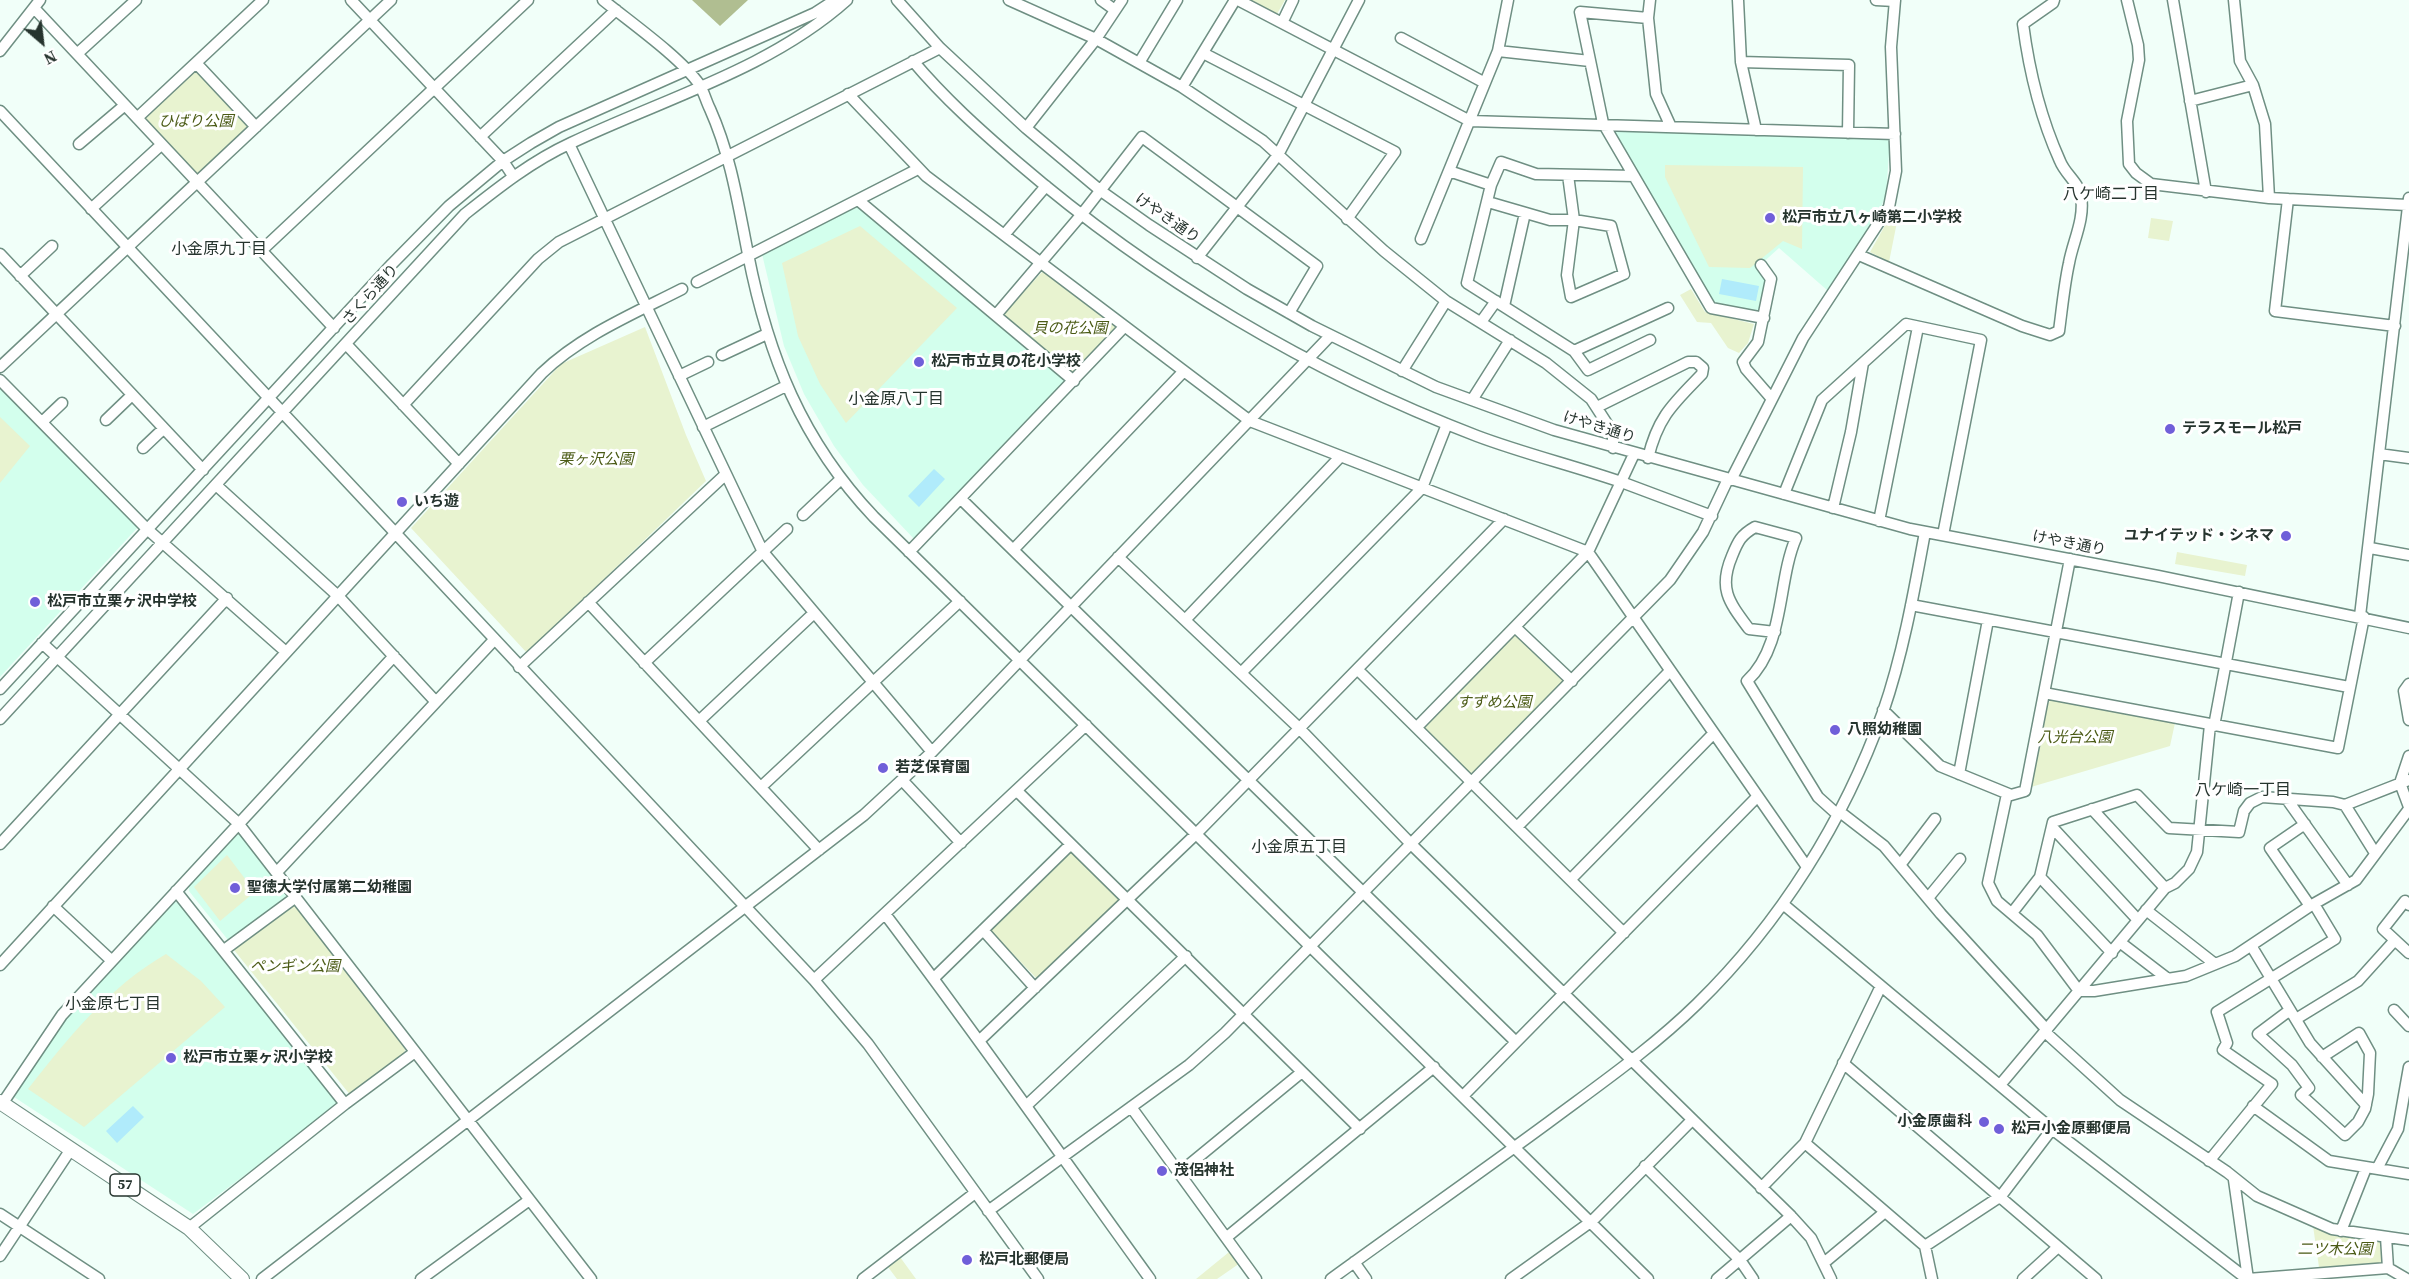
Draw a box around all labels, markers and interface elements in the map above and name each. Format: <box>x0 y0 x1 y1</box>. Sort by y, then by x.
north arrow <box>12 12 72 72</box>
text: N <box>40 45 61 70</box>
park label: ひばり公園 <box>159 113 233 131</box>
district label: 八ケ崎二丁目 <box>2063 185 2159 205</box>
street label: けやき通り <box>1131 190 1203 248</box>
place label: 松戸市立八ヶ崎第二小学校 <box>1782 209 1962 227</box>
marker: 松戸市立八ヶ崎第二小学校 <box>1763 211 1777 225</box>
district label: 小金原九丁目 <box>171 240 267 260</box>
street label: さくら通り <box>339 261 403 329</box>
park label: 貝の花公園 <box>1033 320 1107 338</box>
place label: 松戸市立貝の花小学校 <box>931 353 1081 371</box>
marker: 松戸市立貝の花小学校 <box>912 355 926 369</box>
district label: 小金原八丁目 <box>848 390 944 410</box>
street label: けやき通り <box>1561 408 1637 448</box>
place label: テラスモール松戸 <box>2182 420 2302 438</box>
marker: テラスモール松戸 <box>2163 422 2177 436</box>
park label: 栗ヶ沢公園 <box>559 451 633 469</box>
place label: いち遊 <box>414 493 459 511</box>
marker: いち遊 <box>395 495 409 509</box>
place label: ユナイテッド・シネマ <box>2124 527 2274 545</box>
street label: けやき通り <box>2030 528 2108 560</box>
marker: ユナイテッド・シネマ <box>2279 529 2293 543</box>
place label: 松戸市立栗ヶ沢中学校 <box>47 593 197 611</box>
marker: 松戸市立栗ヶ沢中学校 <box>28 595 42 609</box>
park label: すずめ公園 <box>1457 694 1531 712</box>
place label: 八照幼稚園 <box>1847 721 1922 739</box>
marker: 八照幼稚園 <box>1828 723 1842 737</box>
park label: 八光台公園 <box>2038 729 2112 747</box>
place label: 若芝保育園 <box>895 759 970 777</box>
marker: 若芝保育園 <box>876 761 890 775</box>
district label: 八ケ崎一丁目 <box>2195 781 2291 801</box>
district label: 小金原五丁目 <box>1251 838 1347 858</box>
place label: 聖徳大学付属第二幼稚園 <box>247 879 412 897</box>
marker: 聖徳大学付属第二幼稚園 <box>228 881 242 895</box>
park label: ペンギン公園 <box>250 958 340 976</box>
district label: 小金原七丁目 <box>65 995 161 1015</box>
place label: 松戸市立栗ヶ沢小学校 <box>183 1049 333 1067</box>
marker: 松戸市立栗ヶ沢小学校 <box>164 1051 178 1065</box>
place label: 小金原歯科 <box>1897 1113 1972 1131</box>
marker: 小金原歯科 <box>1977 1115 1991 1129</box>
place label: 松戸小金原郵便局 <box>2011 1120 2131 1138</box>
marker: 松戸小金原郵便局 <box>1992 1122 2006 1136</box>
place label: 茂侶神社 <box>1174 1162 1234 1180</box>
marker: 茂侶神社 <box>1155 1164 1169 1178</box>
road number: 57 <box>110 1174 140 1196</box>
park label: 二ツ木公園 <box>2298 1241 2372 1259</box>
place label: 松戸北郵便局 <box>979 1251 1069 1269</box>
marker: 松戸北郵便局 <box>960 1253 974 1267</box>

